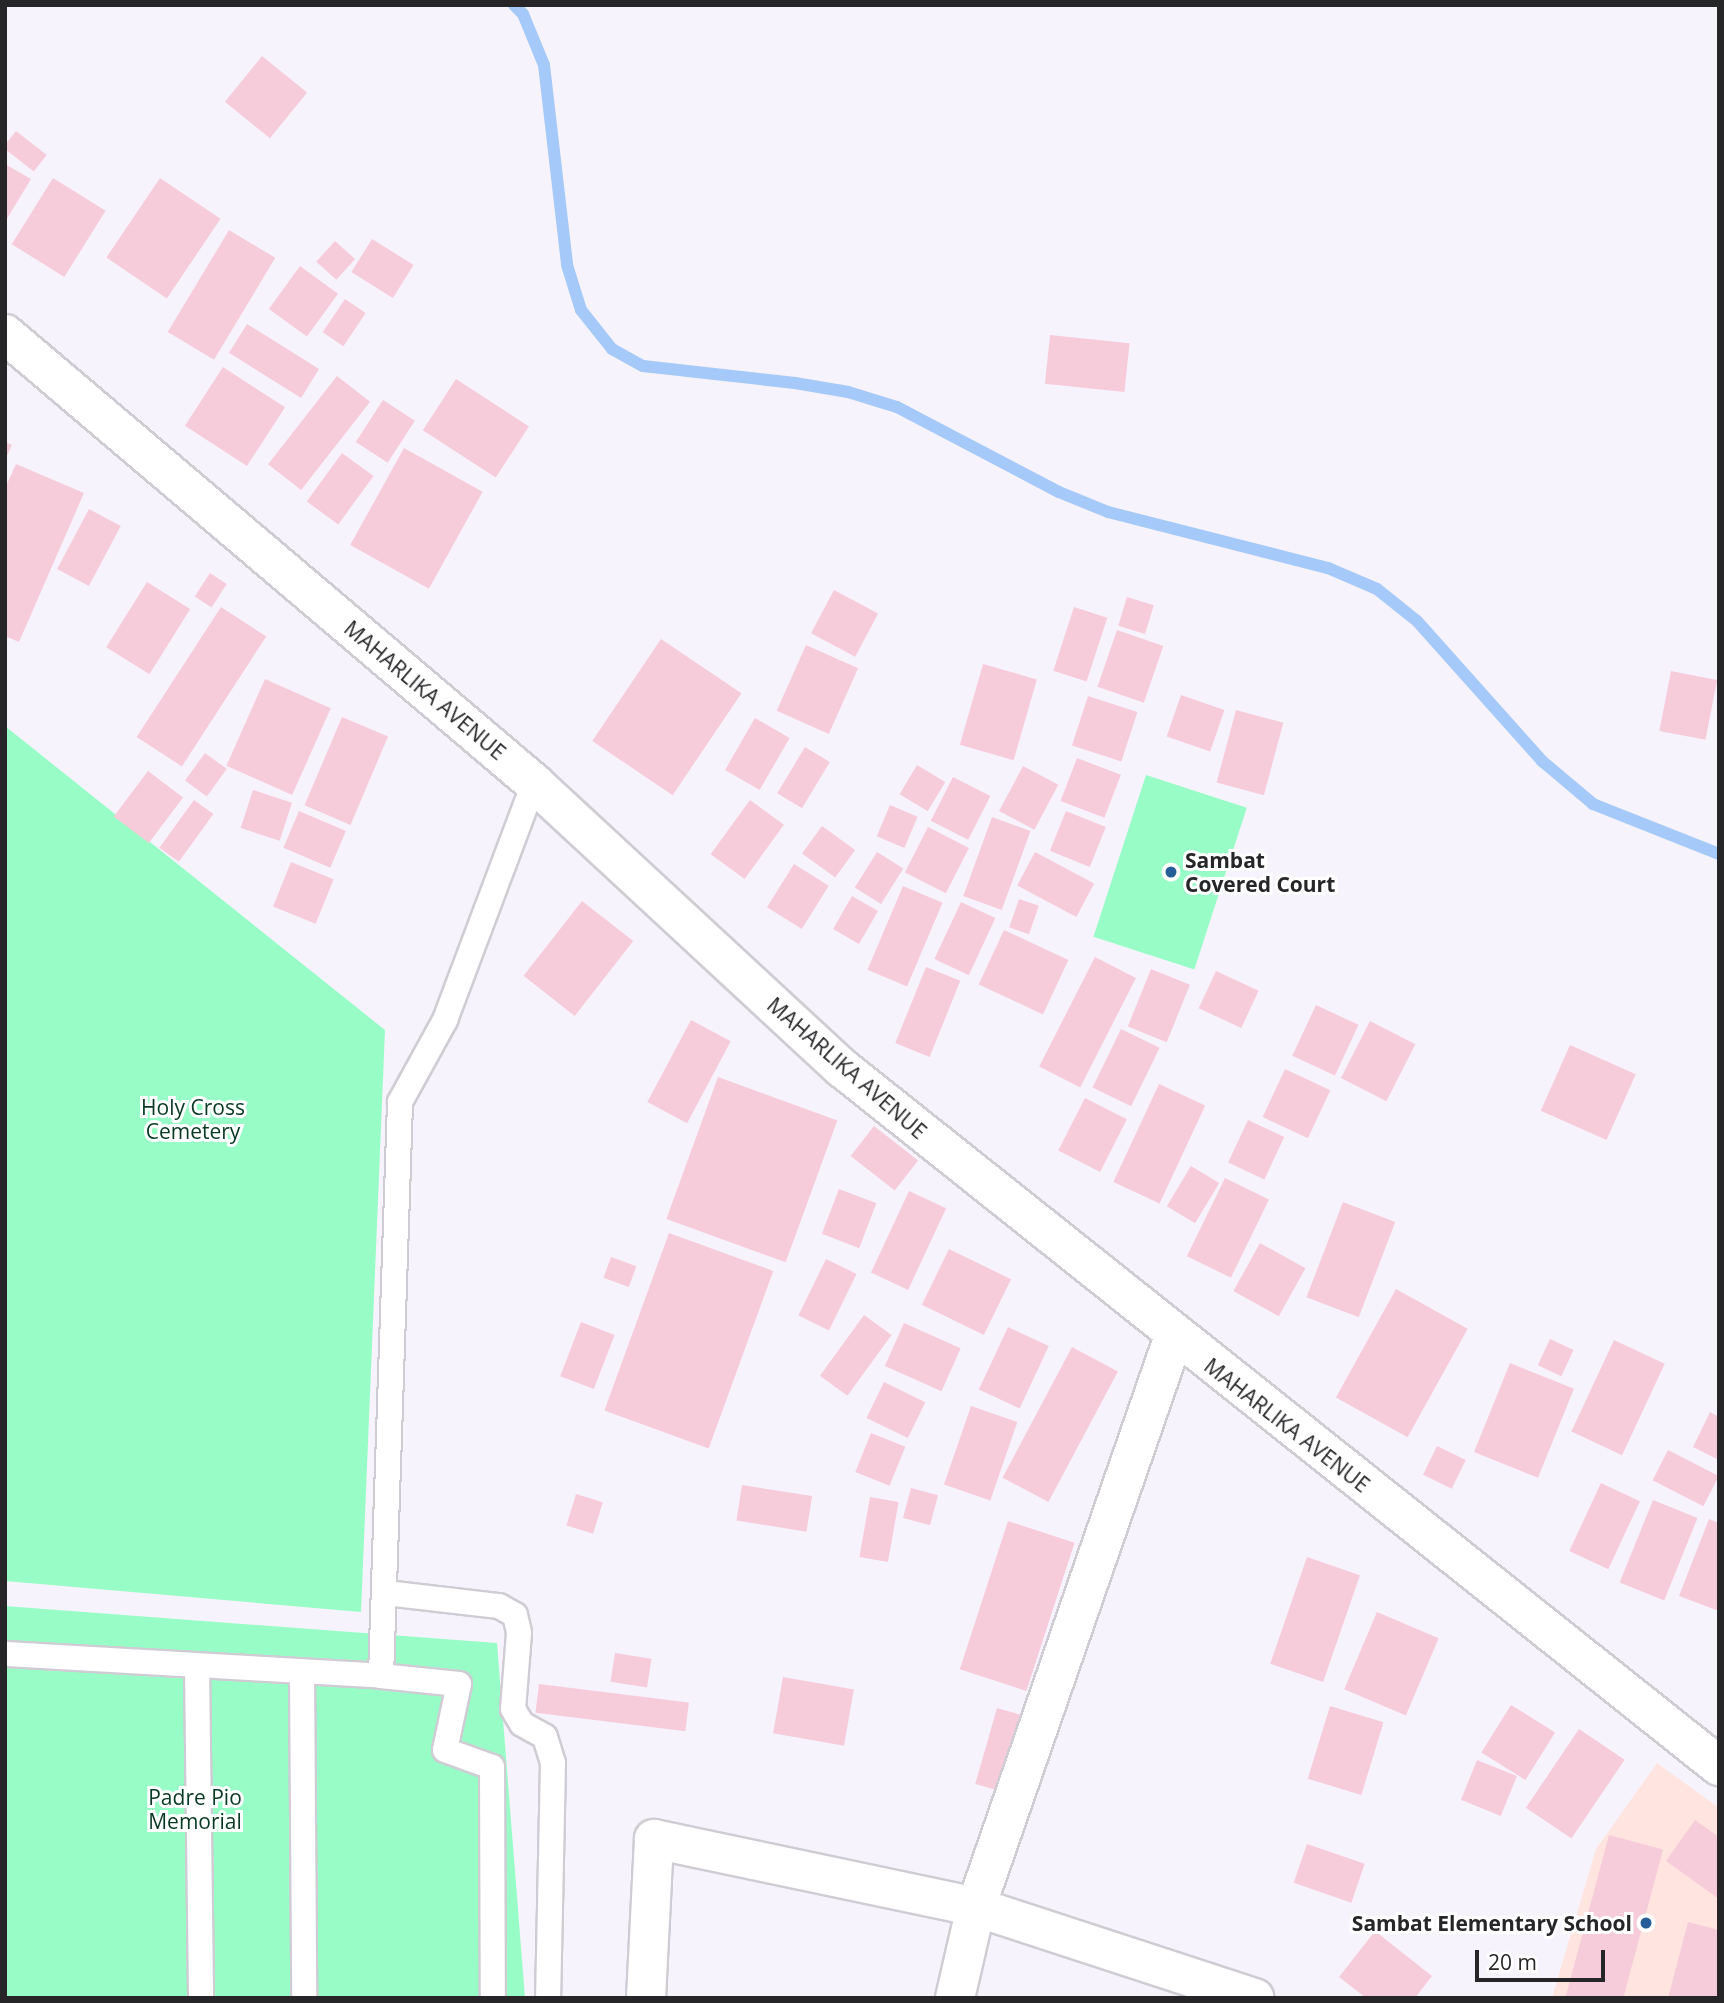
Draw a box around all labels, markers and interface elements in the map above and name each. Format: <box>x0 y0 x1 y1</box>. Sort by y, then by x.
street label: MAHARLIKA AVENUE <box>339 615 511 765</box>
place label: Sambat Covered Court <box>1185 847 1335 897</box>
marker: Sambat Covered Court <box>1163 864 1179 880</box>
street label: MAHARLIKA AVENUE <box>762 992 932 1144</box>
park label: Holy Cross Cemetery <box>141 1094 245 1144</box>
street label: MAHARLIKA AVENUE <box>1199 1353 1375 1497</box>
park label: Padre Pio Memorial <box>148 1784 242 1834</box>
place label: Sambat Elementary School <box>1352 1910 1632 1936</box>
marker: Sambat Elementary School <box>1638 1915 1654 1931</box>
scale bar <box>1479 1937 1608 1981</box>
text: 20 m <box>1488 1948 1537 1976</box>

